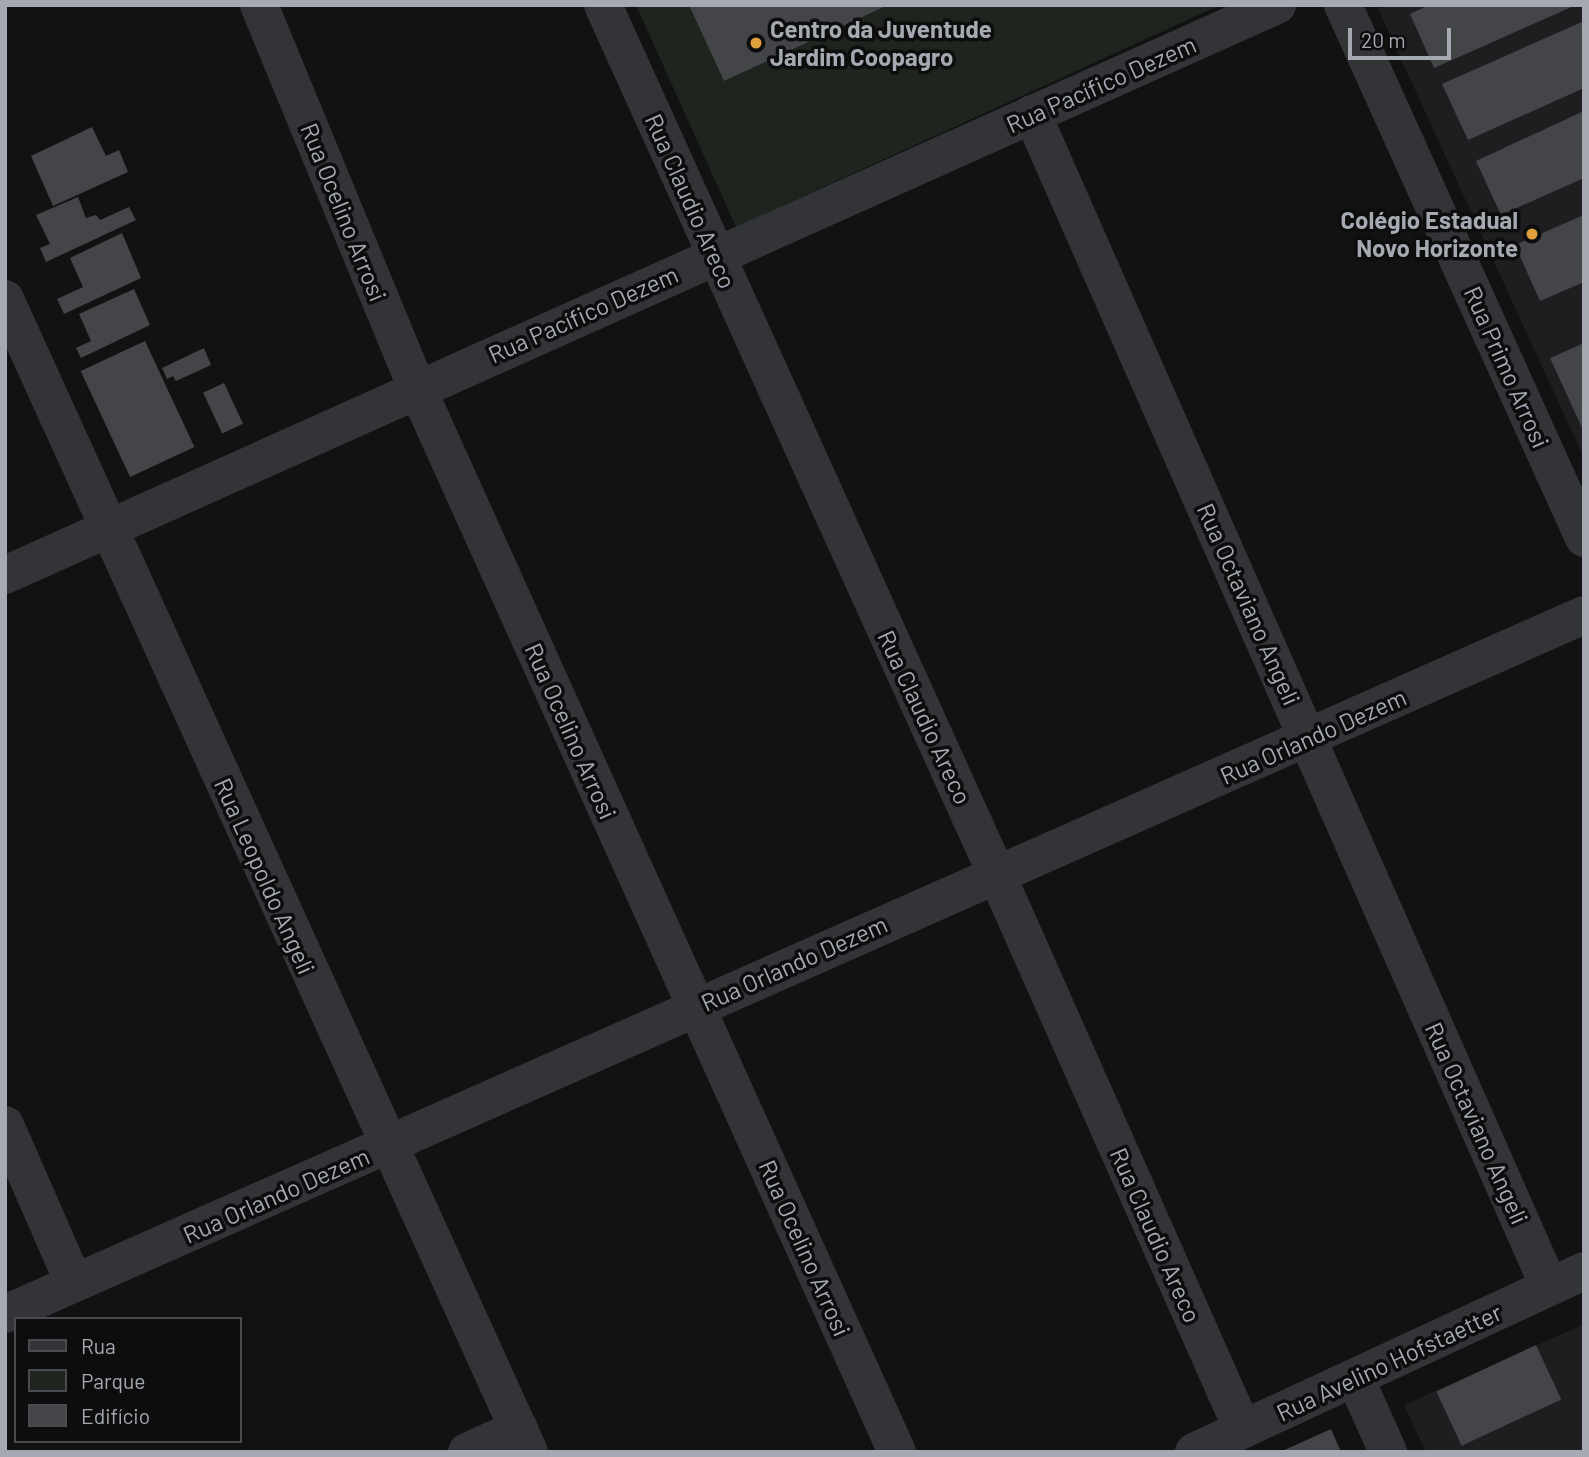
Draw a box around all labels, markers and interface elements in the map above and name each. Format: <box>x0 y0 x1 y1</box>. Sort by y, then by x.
scale bar <box>1351 14 1454 58</box>
place label: Centro da Juventude Jardim Coopagro <box>770 15 992 71</box>
text: 20 m <box>1361 27 1406 52</box>
street label: Rua Pacífico Dezem <box>1002 29 1200 139</box>
marker: Centro da Juventude Jardim Coopagro <box>748 35 764 51</box>
street label: Rua Claudio Areco <box>640 109 742 293</box>
street label: Rua Ocelino Arrosi <box>295 119 393 305</box>
place label: Colégio Estadual Novo Horizonte <box>1340 206 1518 262</box>
marker: Colégio Estadual Novo Horizonte <box>1524 226 1540 242</box>
street label: Rua Pacífico Dezem <box>484 259 682 369</box>
street label: Rua Primo Arrosi <box>1458 282 1556 452</box>
street label: Rua Octaviano Angeli <box>1191 499 1307 709</box>
street label: Rua Claudio Areco <box>872 626 978 808</box>
street label: Rua Ocelino Arrosi <box>519 639 623 823</box>
street label: Rua Orlando Dezem <box>1215 682 1411 790</box>
street label: Rua Leopoldo Angeli <box>209 774 321 978</box>
street label: Rua Orlando Dezem <box>696 909 892 1017</box>
street label: Rua Octaviano Angeli <box>1419 1018 1535 1228</box>
street label: Rua Orlando Dezem <box>178 1141 374 1249</box>
street label: Rua Claudio Areco <box>1105 1143 1207 1327</box>
street label: Rua Ocelino Arrosi <box>753 1156 857 1340</box>
street label: Rua Avelino Hofstaetter <box>1272 1297 1506 1427</box>
legend <box>14 1317 242 1443</box>
text: Rua <box>81 1333 116 1358</box>
text: Parque <box>81 1368 146 1393</box>
text: Edifício <box>81 1403 150 1428</box>

